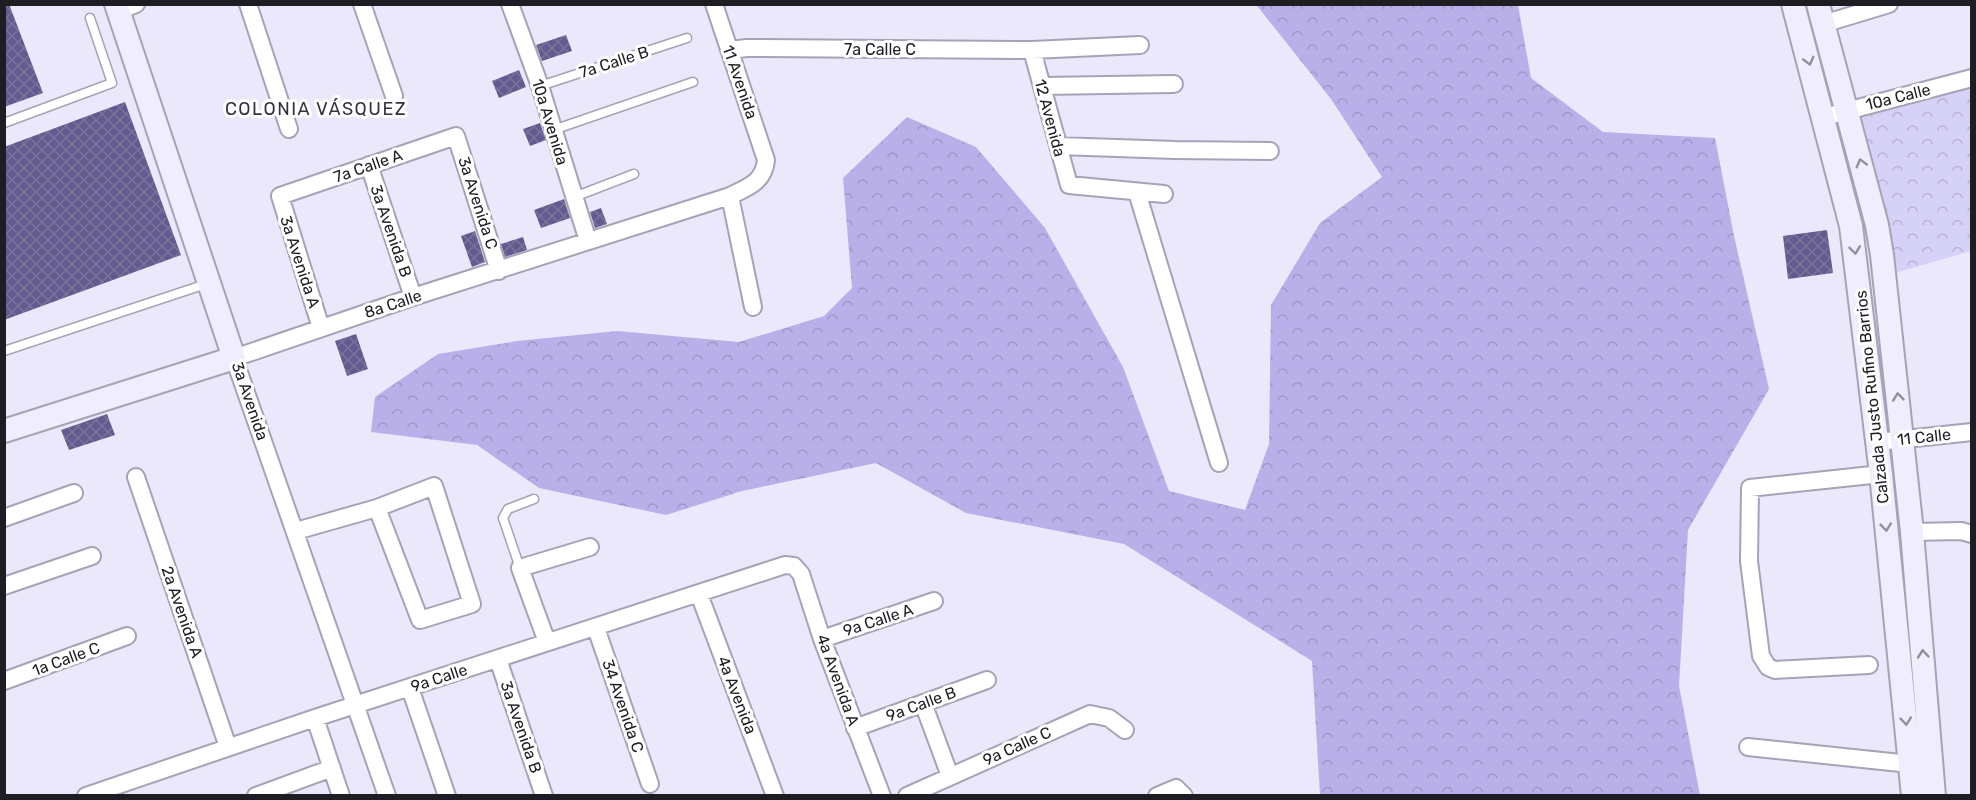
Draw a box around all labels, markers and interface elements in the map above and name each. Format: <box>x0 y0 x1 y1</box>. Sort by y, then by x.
street label: 7a Calle C <box>844 40 916 59</box>
street label: 7a Calle B <box>577 42 651 82</box>
street label: 11 Avenida <box>719 43 761 121</box>
one-way arrow <box>1801 56 1814 66</box>
street label: 10a Avenida <box>528 77 572 167</box>
street label: 12 Avenida <box>1031 77 1069 159</box>
street label: 10a Calle <box>1864 80 1932 114</box>
district label: COLONIA VÁSQUEZ <box>225 98 407 120</box>
street label: 7a Calle A <box>331 145 405 187</box>
street label: 3a Avenida C <box>454 154 502 252</box>
one-way arrow <box>1855 158 1868 168</box>
street label: 3a Avenida B <box>366 182 416 280</box>
street label: 3a Avenida A <box>276 213 324 311</box>
one-way arrow <box>1848 246 1860 255</box>
street label: 8a Calle <box>362 286 424 322</box>
street label: Calzada Justo Rufino Barrios <box>1851 289 1893 505</box>
street label: 3a Avenida <box>228 359 272 443</box>
one-way arrow <box>1892 392 1905 401</box>
street label: 11 Calle <box>1896 425 1952 449</box>
one-way arrow <box>1879 523 1892 532</box>
street label: 2a Avenida A <box>157 564 207 661</box>
street label: 9a Calle A <box>840 600 916 640</box>
street label: 4a Avenida A <box>813 632 863 729</box>
street label: 1a Calle C <box>30 638 102 680</box>
one-way arrow <box>1916 649 1929 658</box>
street label: 4a Avenida <box>713 653 761 737</box>
street label: 34 Avenida C <box>598 657 648 755</box>
street label: 9a Calle <box>408 660 470 696</box>
street label: 3a Avenida B <box>496 678 546 776</box>
street label: 9a Calle B <box>883 683 959 725</box>
one-way arrow <box>1899 717 1912 726</box>
street label: 9a Calle C <box>980 722 1054 770</box>

